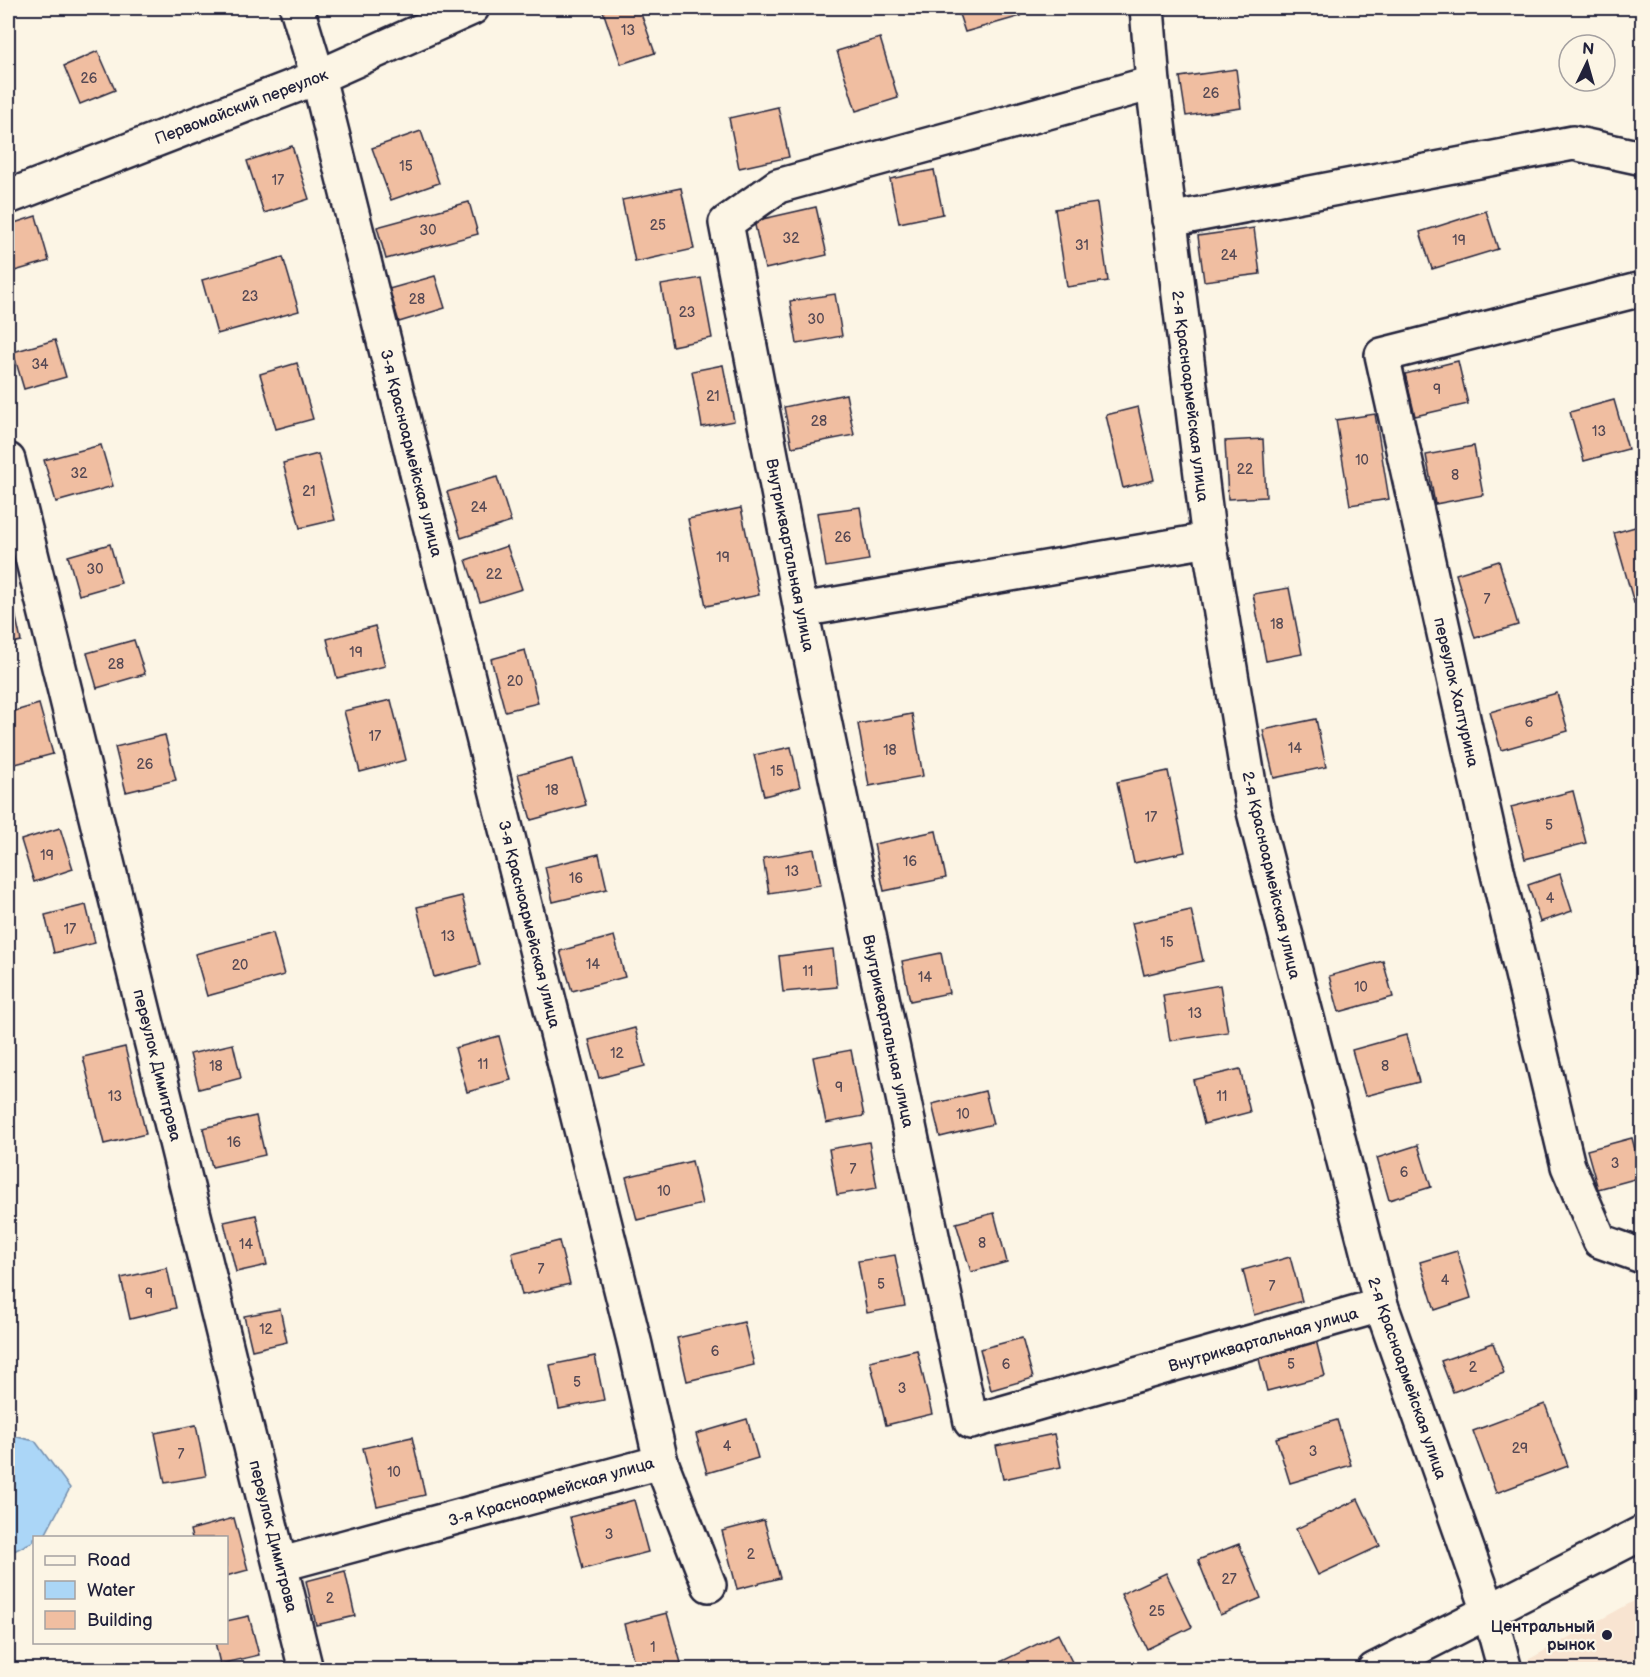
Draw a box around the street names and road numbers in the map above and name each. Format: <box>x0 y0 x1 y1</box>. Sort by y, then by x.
street label: Первомайский переулок <box>152 65 331 149</box>
street label: 2-я Красноармейская улица <box>1167 289 1212 503</box>
street label: 3-я Красноармейская улица <box>376 348 446 560</box>
street label: Внутриквартальная улица <box>761 457 818 654</box>
street label: переулок Халтурина <box>1429 616 1482 770</box>
street label: 2-я Красноармейская улица <box>1237 770 1304 982</box>
street label: 3-я Красноармейская улица <box>494 819 564 1031</box>
street label: Внутриквартальная улица <box>858 933 917 1130</box>
street label: переулок Димитрова <box>128 987 185 1144</box>
street label: 2-я Красноармейская улица <box>1363 1275 1450 1483</box>
street label: Внутриквартальная улица <box>1166 1304 1361 1377</box>
street label: 3-я Красноармейская улица <box>446 1454 657 1531</box>
street label: переулок Димитрова <box>244 1458 301 1615</box>

